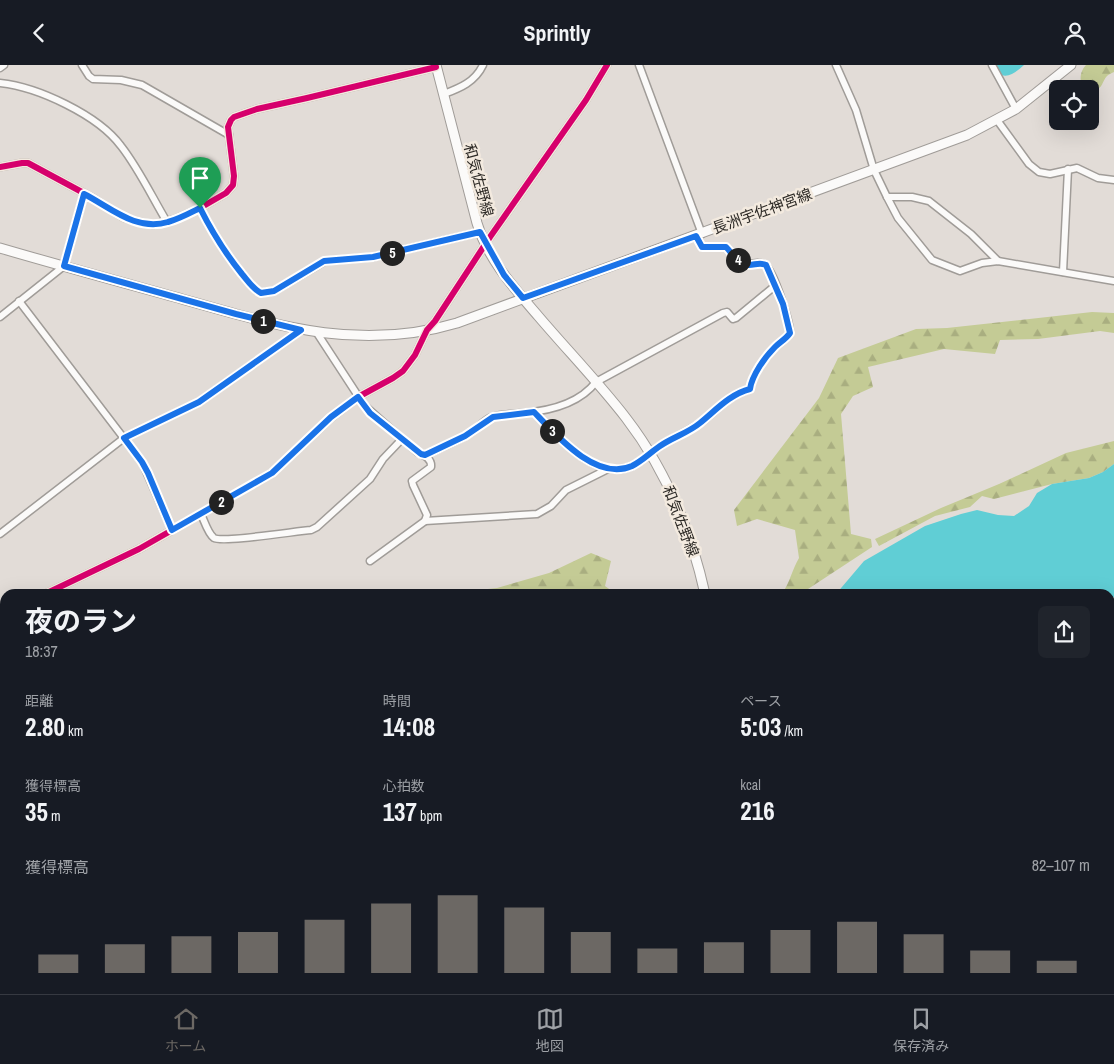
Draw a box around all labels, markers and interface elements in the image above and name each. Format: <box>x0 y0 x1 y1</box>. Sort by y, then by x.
text: Sprintly <box>523 18 591 48</box>
icon: back <box>25 19 53 47</box>
icon: person <box>1061 19 1089 47</box>
map controls <box>1049 80 1099 130</box>
button: locate <box>1049 80 1099 130</box>
street label: 和気佐野線 <box>459 141 499 219</box>
pin <box>179 157 221 208</box>
icon: arrive <box>186 164 214 192</box>
street label: 長洲宇佐神宮線 <box>709 183 815 239</box>
pin: 5 <box>380 241 404 265</box>
text: 5 <box>389 244 396 262</box>
pin: 4 <box>726 247 750 273</box>
text: 4 <box>735 251 742 269</box>
pin: 1 <box>250 309 276 333</box>
text: 1 <box>260 312 267 330</box>
pin: 3 <box>540 419 564 443</box>
text: 3 <box>549 422 556 440</box>
street label: 和気佐野線 <box>658 482 704 560</box>
pin: 2 <box>208 489 234 515</box>
text: 2 <box>218 493 225 511</box>
text: 夜のラン <box>25 602 137 640</box>
button: share <box>1038 606 1090 658</box>
text: 18:37 <box>25 640 58 662</box>
text: 距離 <box>25 692 53 710</box>
text: 時間 <box>383 692 411 710</box>
text: ペース <box>740 692 782 710</box>
text: 2.80 <box>25 710 65 744</box>
text: 14:08 <box>383 710 435 744</box>
text: 5:03 <box>740 710 781 744</box>
text: km <box>65 722 83 740</box>
text: /km <box>781 722 803 740</box>
text: kcal <box>740 776 761 794</box>
text: 獲得標高 <box>25 777 81 795</box>
text: 心拍数 <box>383 777 425 795</box>
text: 216 <box>740 794 775 828</box>
text: 35 <box>25 795 48 829</box>
text: 137 <box>383 795 417 829</box>
text: m <box>48 807 61 825</box>
text: bpm <box>417 807 442 825</box>
text: 82–107 m <box>1032 854 1090 876</box>
text: 獲得標高 <box>25 856 89 878</box>
tab: ホーム <box>165 1005 206 1055</box>
tab: 地図 <box>536 1005 564 1055</box>
tab: 保存済み <box>893 1005 949 1055</box>

